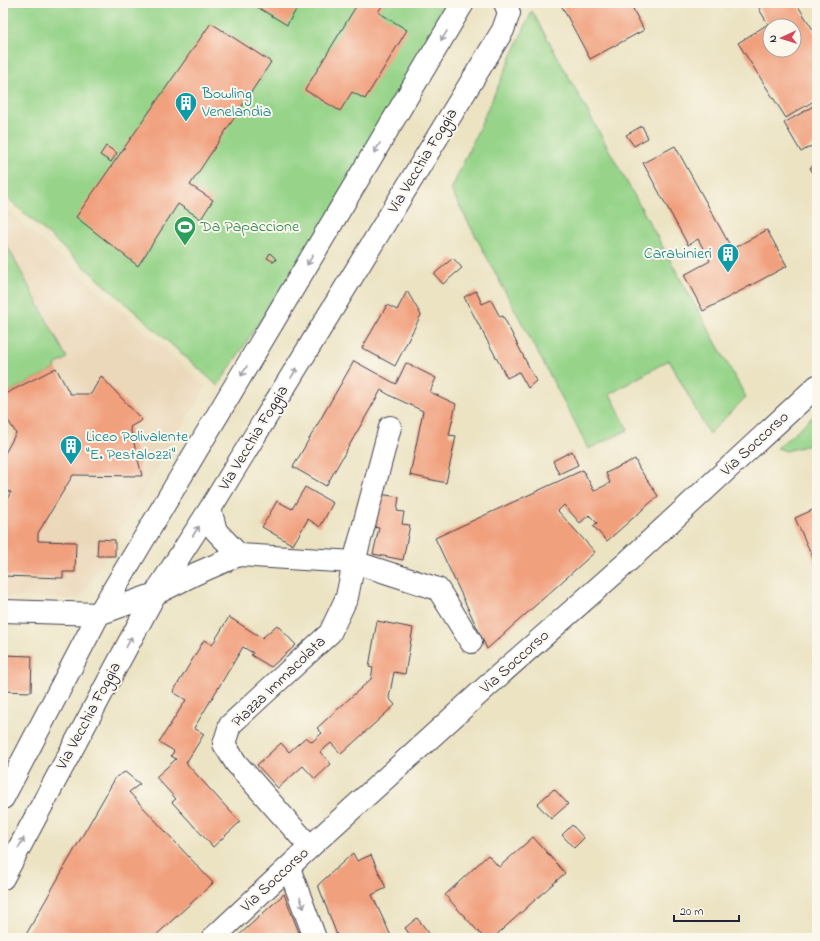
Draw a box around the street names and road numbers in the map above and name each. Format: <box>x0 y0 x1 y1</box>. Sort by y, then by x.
street label: Via Vecchia Foggia <box>382 104 464 219</box>
street label: Via Vecchia Foggia <box>213 381 295 496</box>
street label: Via Soccorso <box>714 406 795 483</box>
street label: Via Soccorso <box>474 624 555 700</box>
street label: Piazza Immacolata <box>226 631 332 733</box>
street label: Via Vecchia Foggia <box>50 658 128 775</box>
street label: Via Soccorso <box>234 842 315 919</box>

